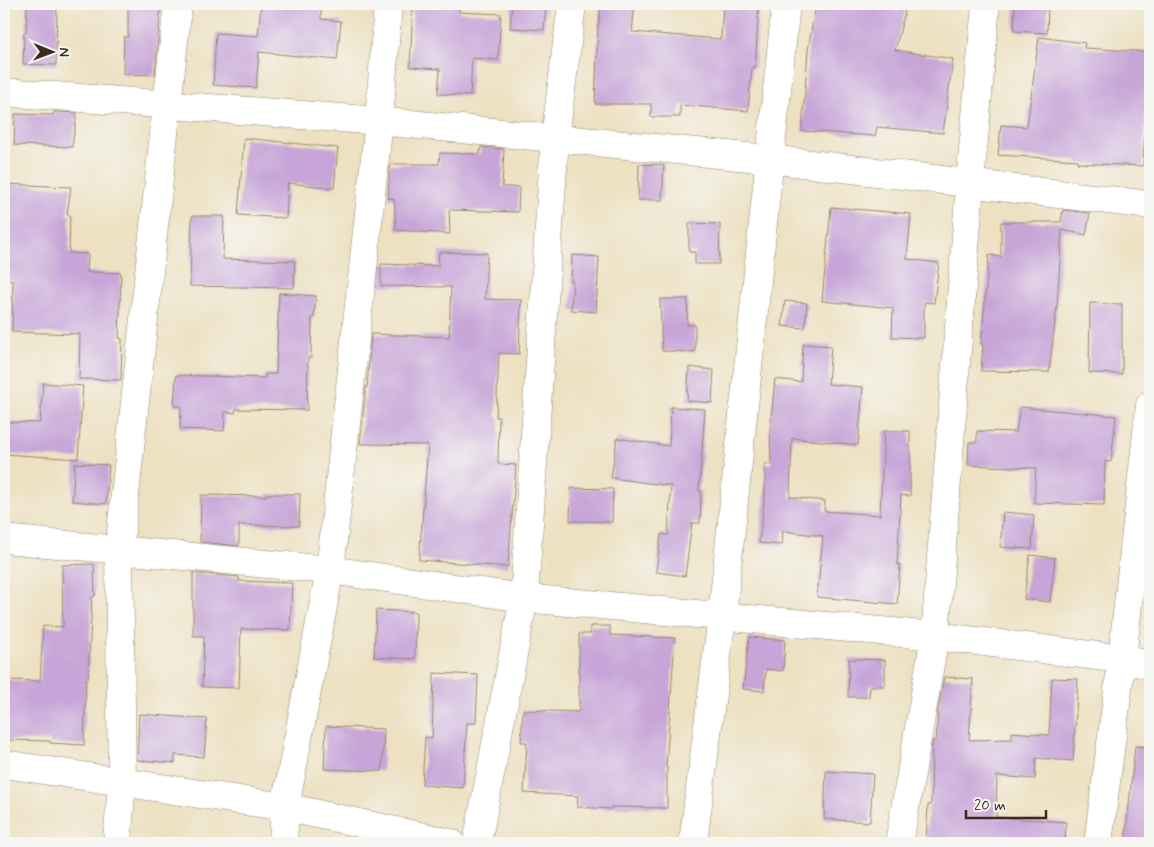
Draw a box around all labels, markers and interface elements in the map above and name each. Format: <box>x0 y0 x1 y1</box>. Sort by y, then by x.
north arrow <box>28 28 78 78</box>
text: N <box>55 47 73 57</box>
scale bar <box>966 787 1046 819</box>
text: 20 m <box>974 796 1006 816</box>

